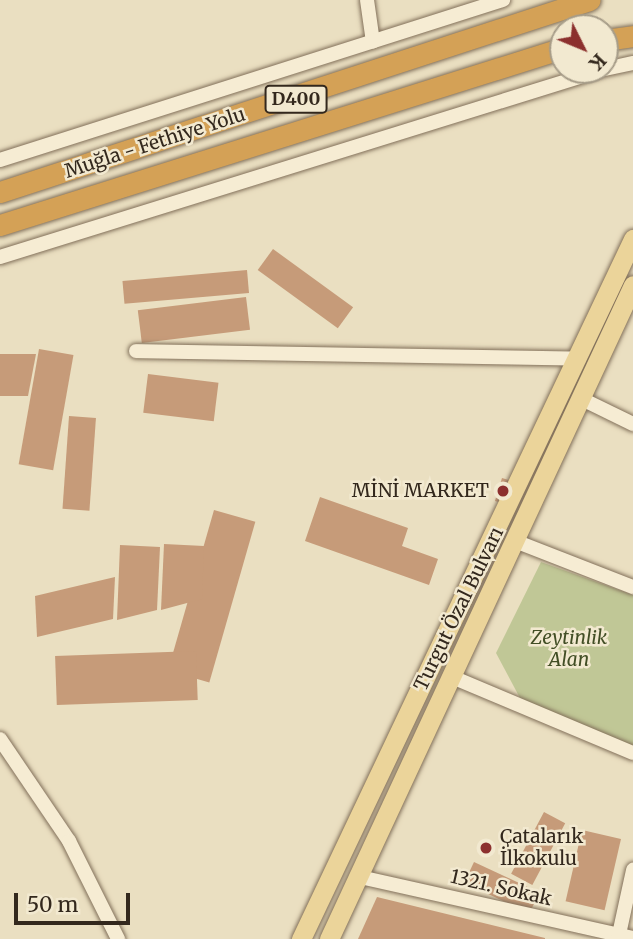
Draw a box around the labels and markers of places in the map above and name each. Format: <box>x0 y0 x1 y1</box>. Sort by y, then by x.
place label: MİNİ MARKET <box>352 480 489 502</box>
marker: MİNİ MARKET <box>495 483 511 499</box>
place label: Çatalarık İlkokulu <box>500 826 583 870</box>
marker: Çatalarık İlkokulu <box>478 840 494 856</box>

